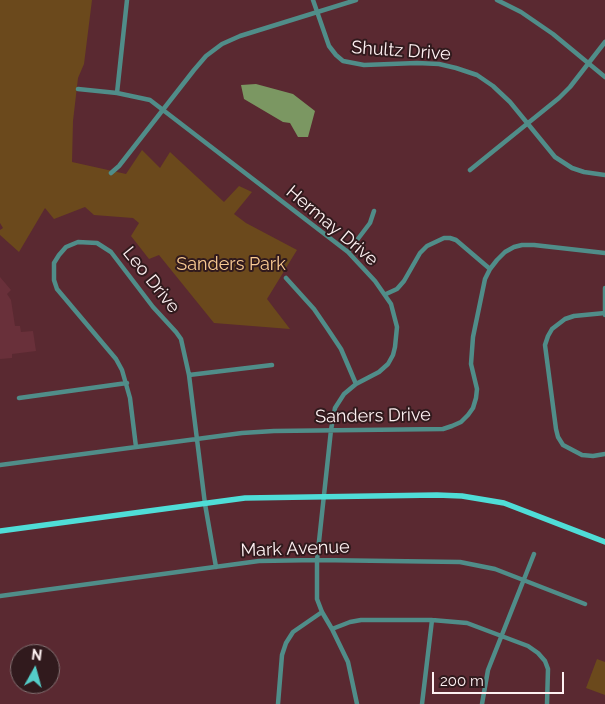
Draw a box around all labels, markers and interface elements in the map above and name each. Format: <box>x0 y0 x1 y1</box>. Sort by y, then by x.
street label: Shultz Drive <box>351 37 451 65</box>
street label: Hermay Drive <box>282 181 382 271</box>
street label: Leo Drive <box>118 242 184 318</box>
park label: Sanders Park <box>176 254 286 276</box>
street label: Sanders Drive <box>315 404 431 428</box>
street label: Mark Avenue <box>240 536 350 562</box>
north arrow <box>10 644 60 694</box>
text: N <box>30 647 43 664</box>
scale bar <box>435 662 568 694</box>
text: 200 m <box>440 672 484 690</box>

